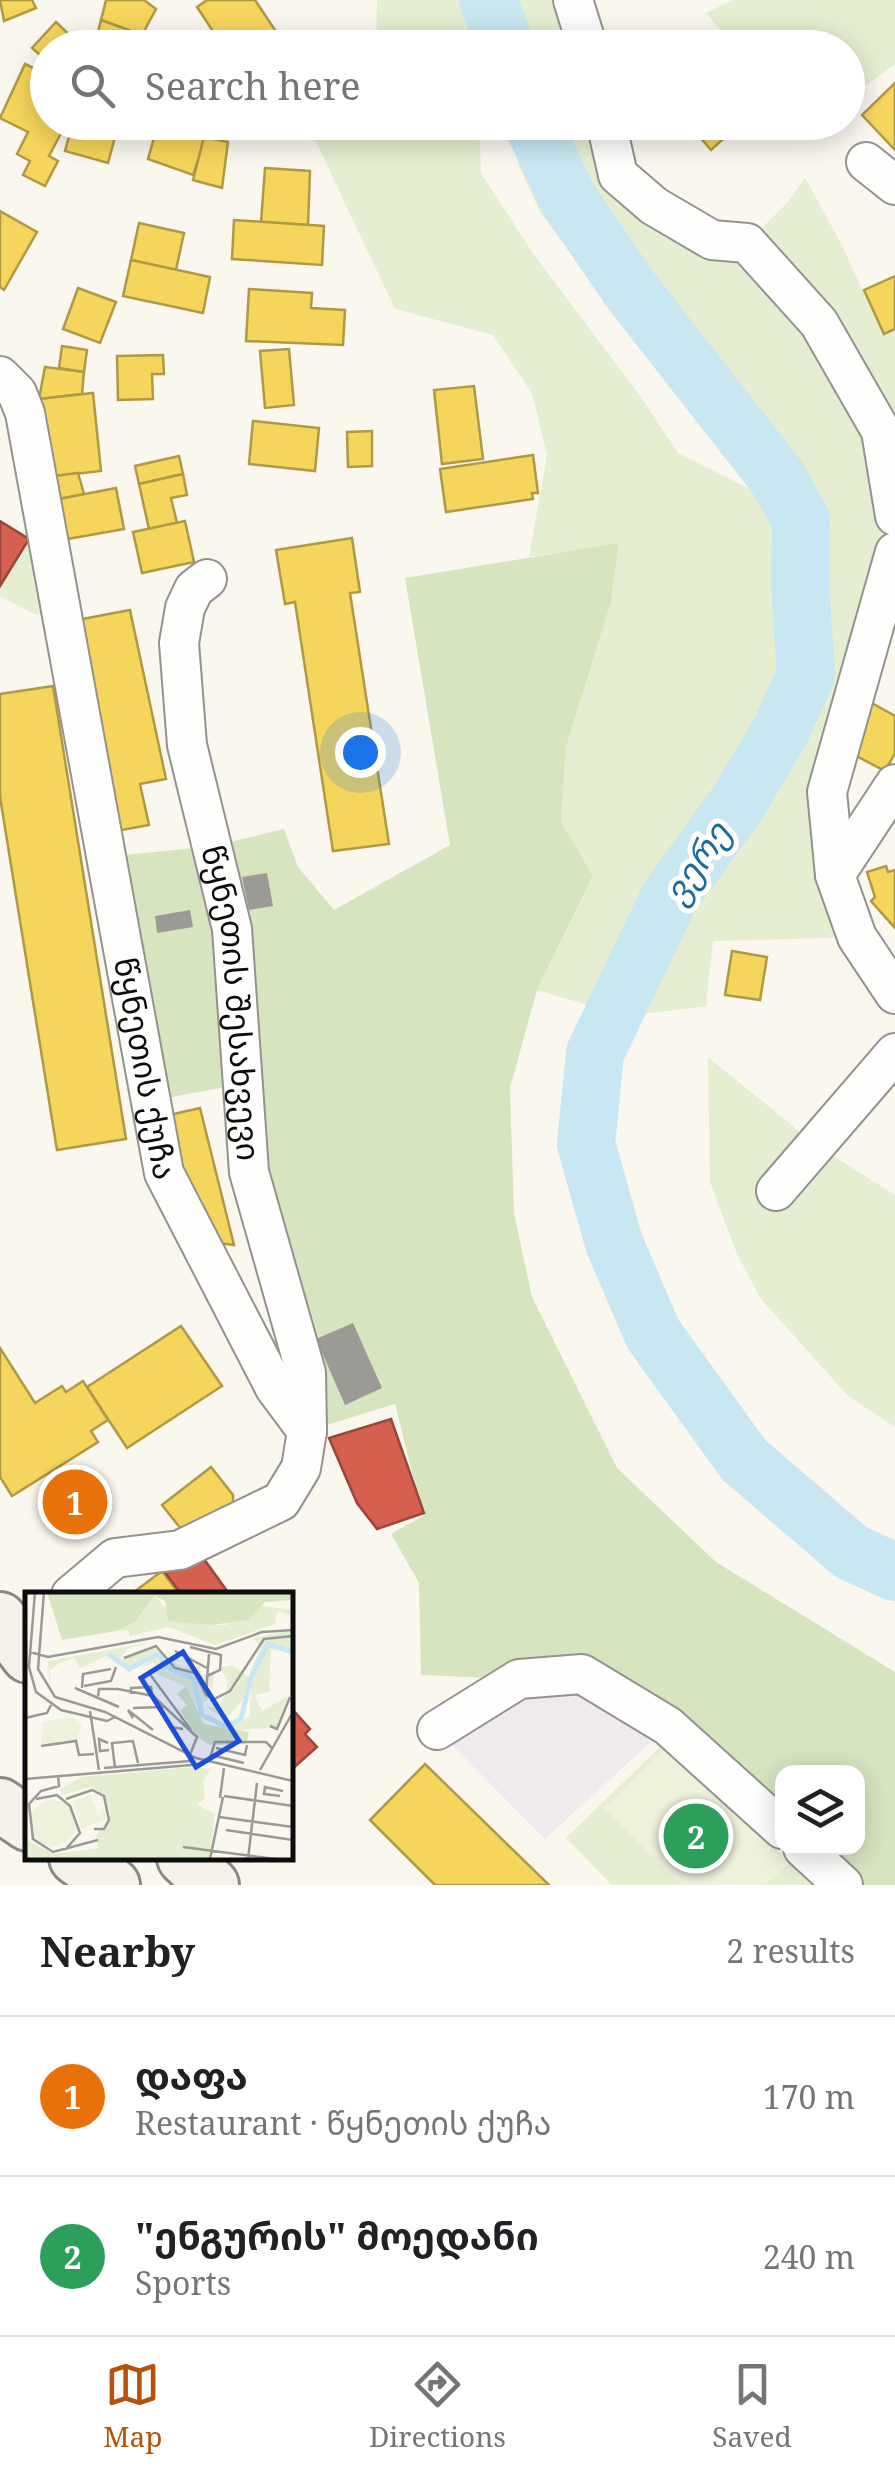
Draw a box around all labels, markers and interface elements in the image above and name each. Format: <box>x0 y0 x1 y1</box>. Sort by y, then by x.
search box <box>30 30 865 140</box>
icon: search <box>65 58 120 113</box>
text: Search here <box>145 59 361 111</box>
your location <box>335 727 386 778</box>
water label: ვერე <box>651 811 741 912</box>
street label: წყნეთის შესახვევი <box>192 840 271 1162</box>
street label: წყნეთის ქუჩა <box>105 954 188 1183</box>
pin: 1 <box>42 1464 108 1540</box>
inset map <box>25 1592 292 1860</box>
map controls <box>775 1765 865 1855</box>
button: layers <box>775 1765 865 1855</box>
pin: 2 <box>664 1798 728 1874</box>
text: Nearby <box>40 1922 195 1979</box>
text: 2 results <box>726 1929 855 1972</box>
text: დაფა <box>135 2049 248 2101</box>
text: 1 <box>63 2075 82 2118</box>
text: 170 m <box>763 2075 855 2118</box>
text: Restaurant · წყნეთის ქუჩა <box>135 2101 551 2144</box>
text: "ენგურის" მოედანი <box>135 2209 539 2261</box>
text: 2 <box>63 2235 82 2278</box>
text: 240 m <box>763 2235 855 2278</box>
text: Sports <box>135 2261 231 2304</box>
tab: Map <box>103 2357 162 2455</box>
tab: Directions <box>369 2357 506 2455</box>
tab: Saved <box>712 2357 792 2455</box>

